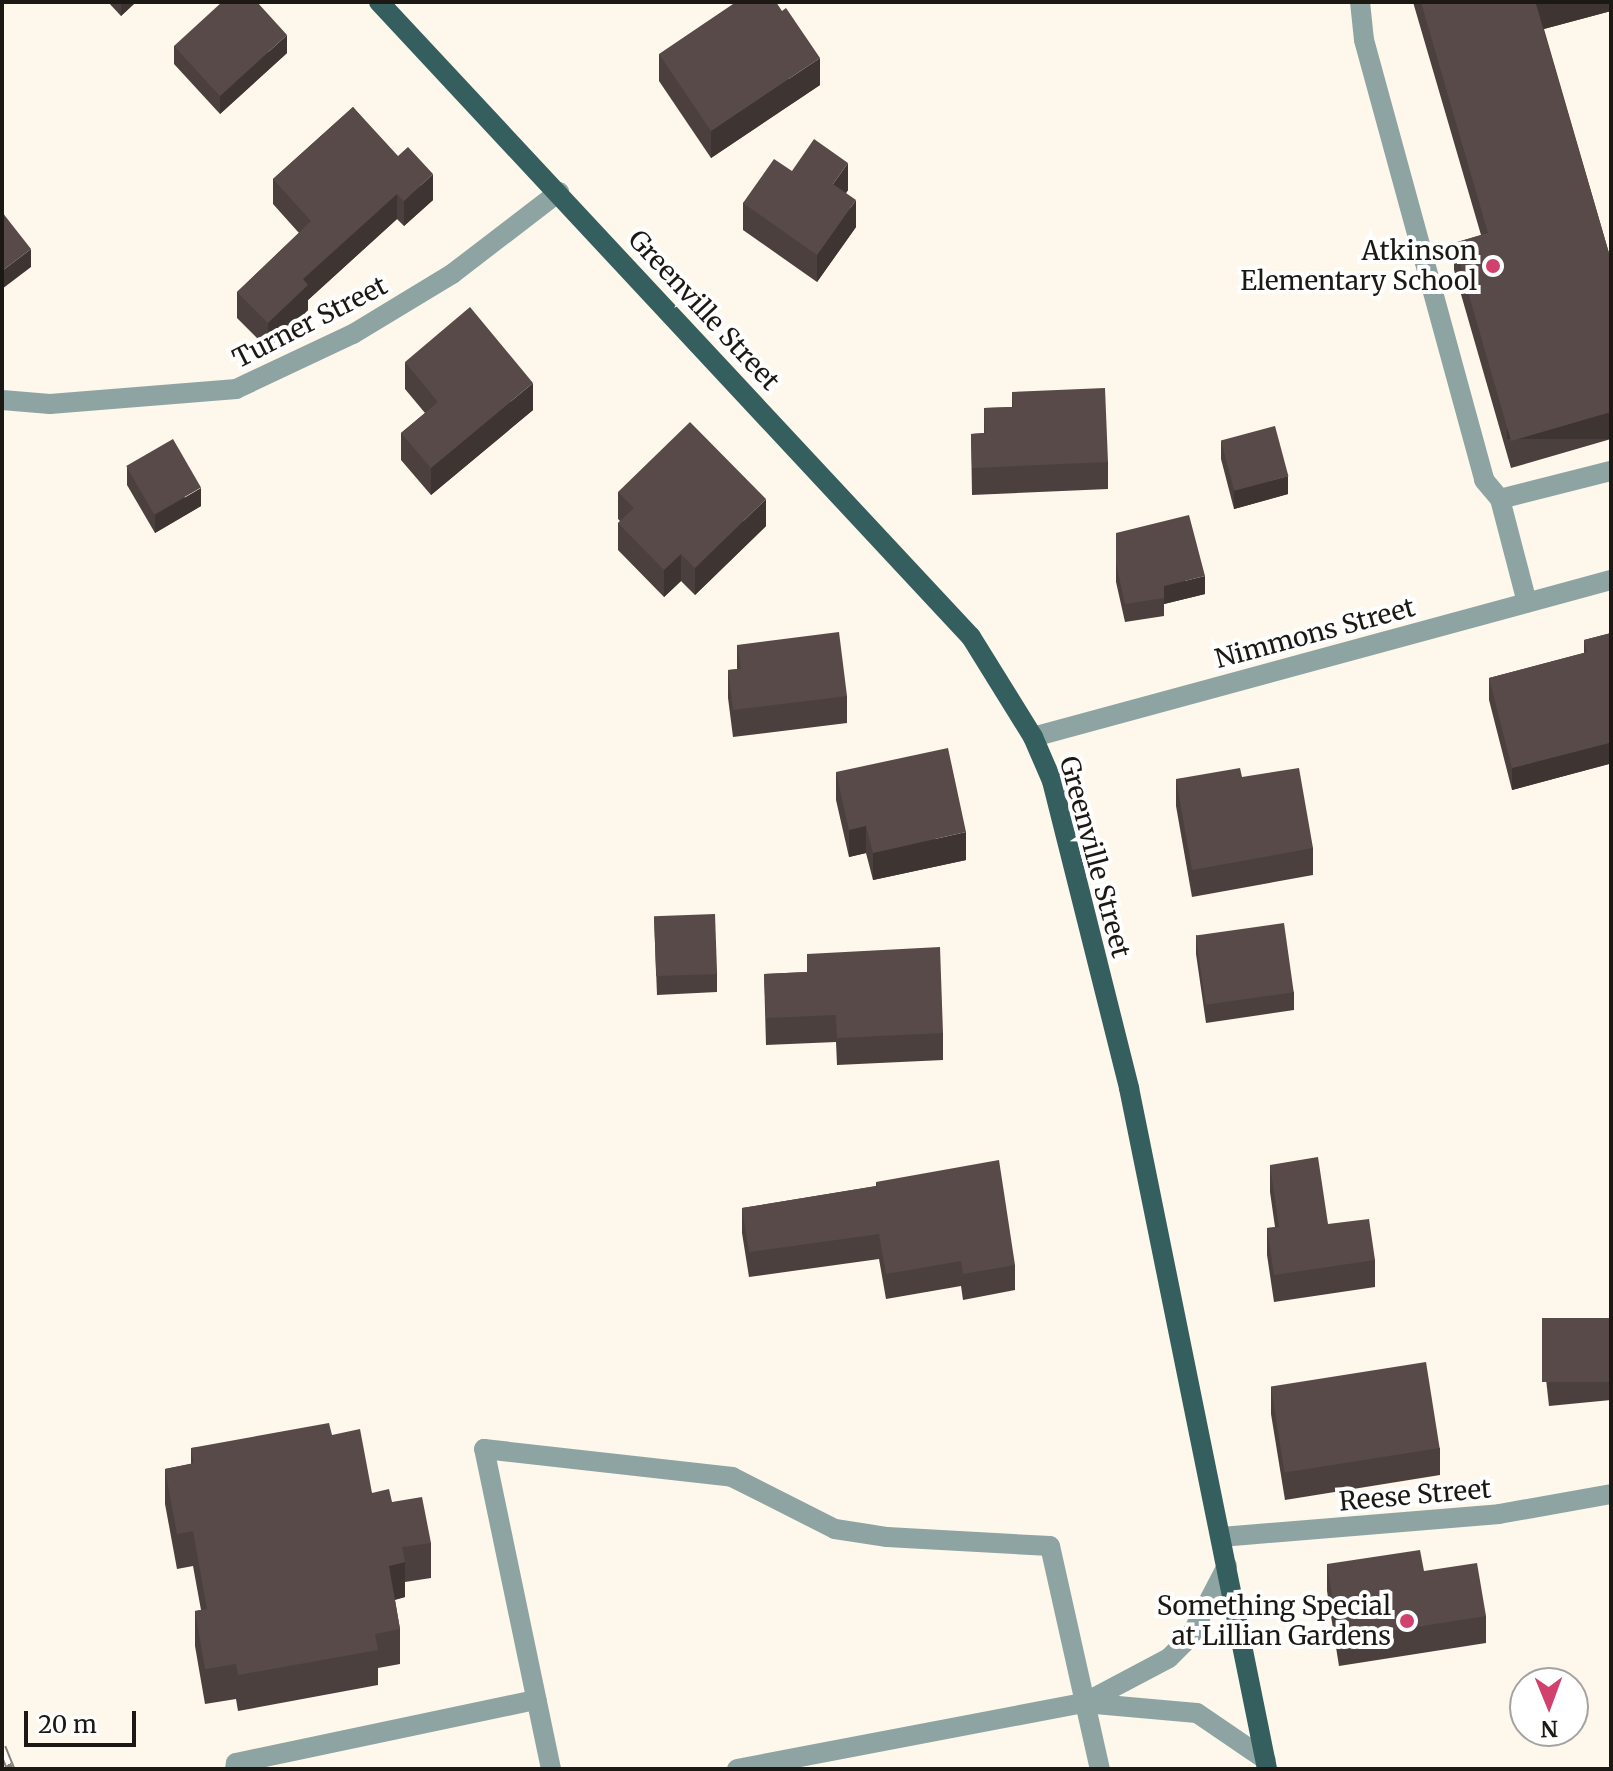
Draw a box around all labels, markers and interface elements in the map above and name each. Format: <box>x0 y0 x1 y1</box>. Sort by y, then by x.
street label: Greenville Street <box>622 224 786 396</box>
place label: Atkinson Elementary School <box>1240 235 1477 296</box>
marker: Atkinson Elementary School <box>1484 257 1502 275</box>
street label: Turner Street <box>228 270 392 374</box>
street label: Nimmons Street <box>1212 591 1418 675</box>
street label: Greenville Street <box>1053 753 1137 961</box>
street label: Reese Street <box>1338 1473 1492 1517</box>
place label: Something Special at Lillian Gardens <box>1157 1590 1391 1652</box>
marker: Something Special at Lillian Gardens <box>1398 1612 1416 1630</box>
north arrow <box>1509 1667 1589 1747</box>
scale bar <box>28 1695 140 1745</box>
text: 20 m <box>38 1709 97 1740</box>
text: N <box>1540 1715 1558 1743</box>

